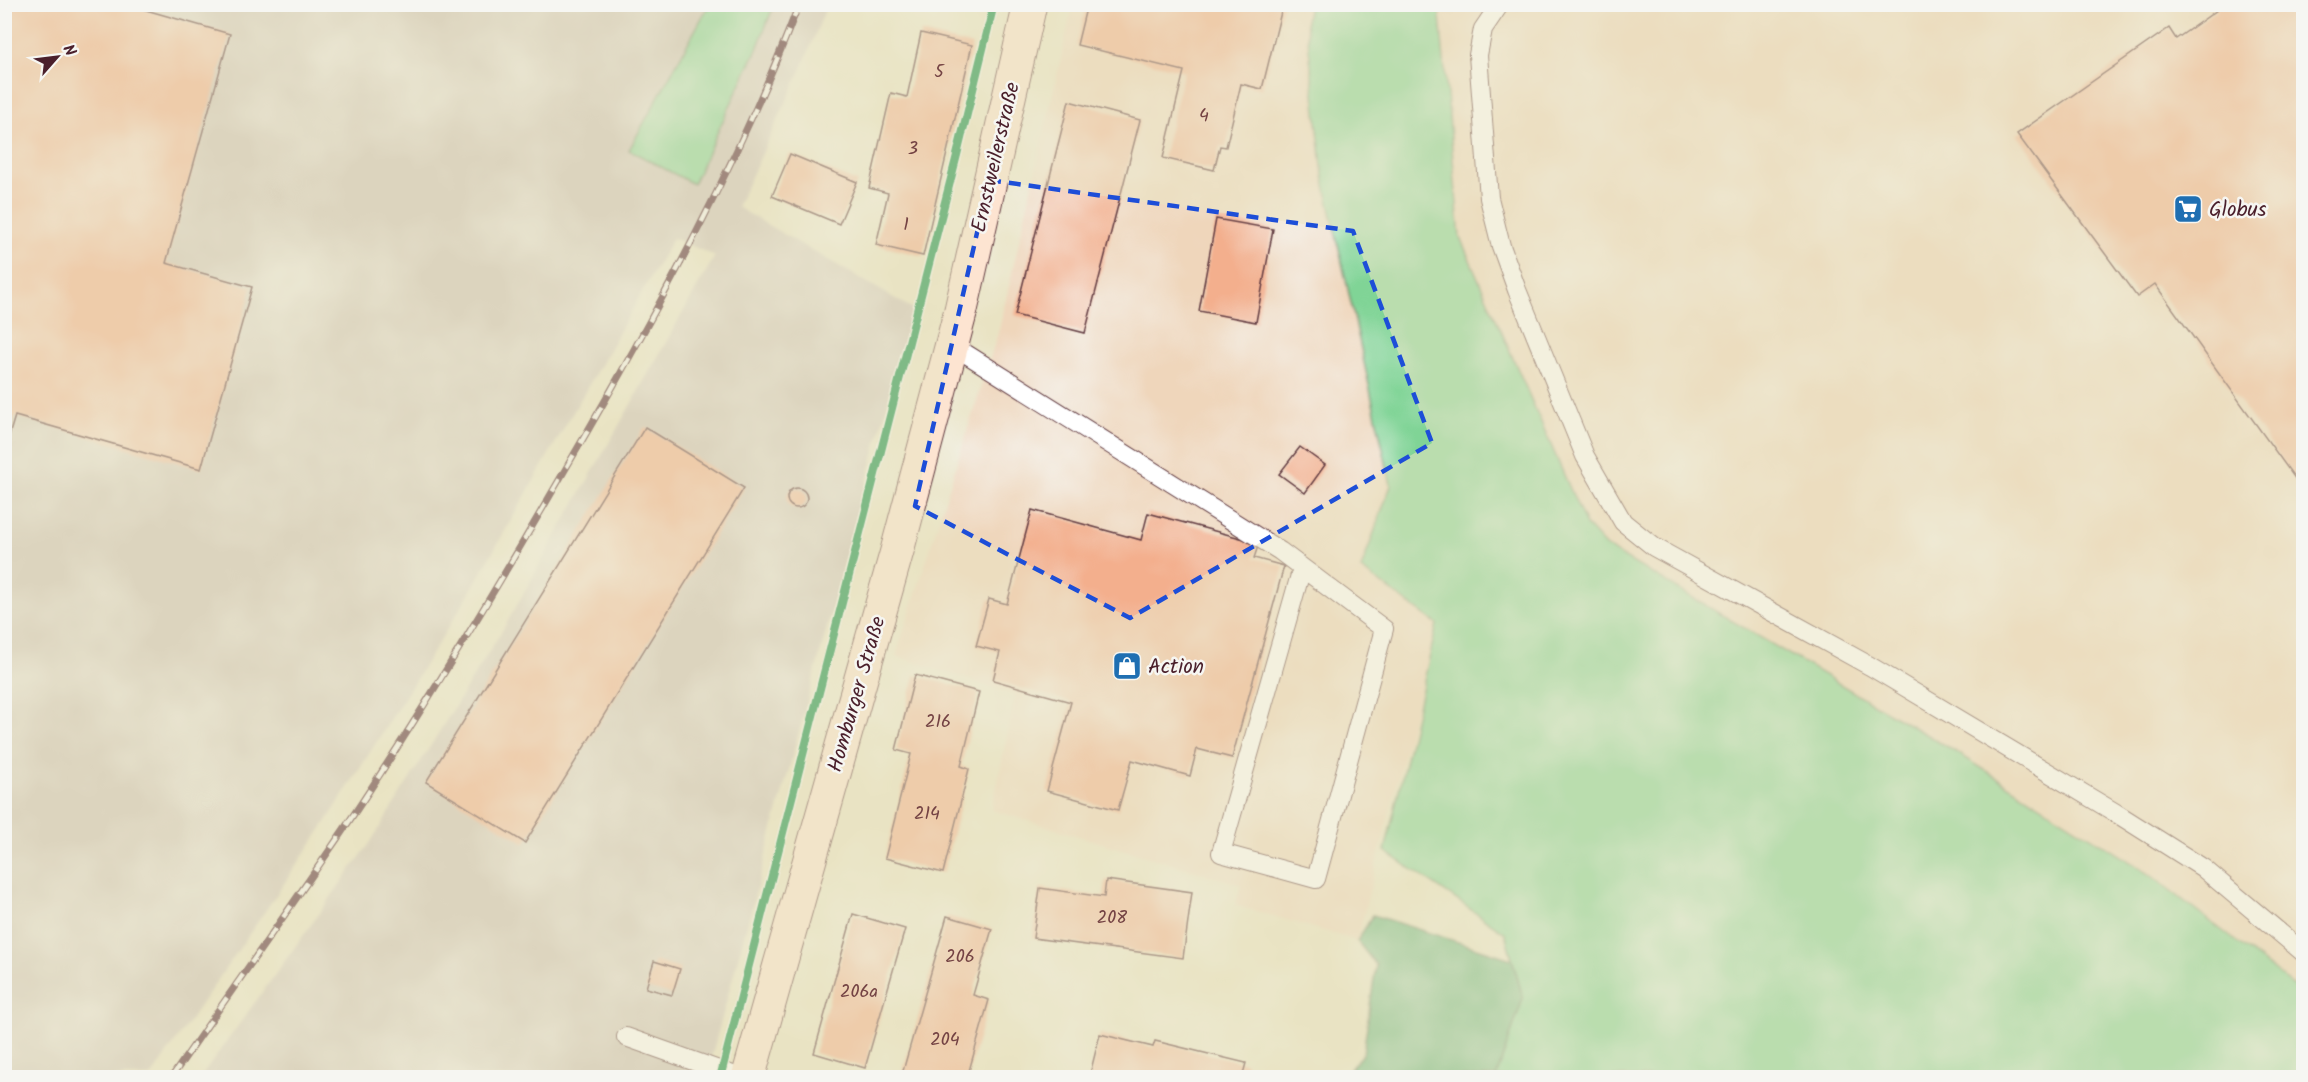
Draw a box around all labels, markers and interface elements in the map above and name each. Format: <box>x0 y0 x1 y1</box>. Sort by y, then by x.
north arrow <box>27 27 87 87</box>
text: N <box>56 40 82 61</box>
house number: 5 <box>934 58 945 87</box>
street label: Ernstweilerstraße <box>963 78 1030 236</box>
house number: 4 <box>1199 102 1209 131</box>
house number: 3 <box>908 135 918 164</box>
supermarket icon: Globus <box>2172 193 2204 225</box>
place label: Globus <box>2209 194 2267 227</box>
house number: 1 <box>903 211 909 240</box>
street label: Homburger Straße <box>819 612 896 776</box>
shop icon: Action <box>1111 650 1143 682</box>
place label: Action <box>1148 651 1204 684</box>
house number: 216 <box>925 708 951 737</box>
house number: 214 <box>914 800 940 829</box>
house number: 208 <box>1097 904 1127 933</box>
house number: 206 <box>945 943 975 972</box>
house number: 206a <box>840 978 878 1007</box>
house number: 204 <box>930 1026 960 1055</box>

